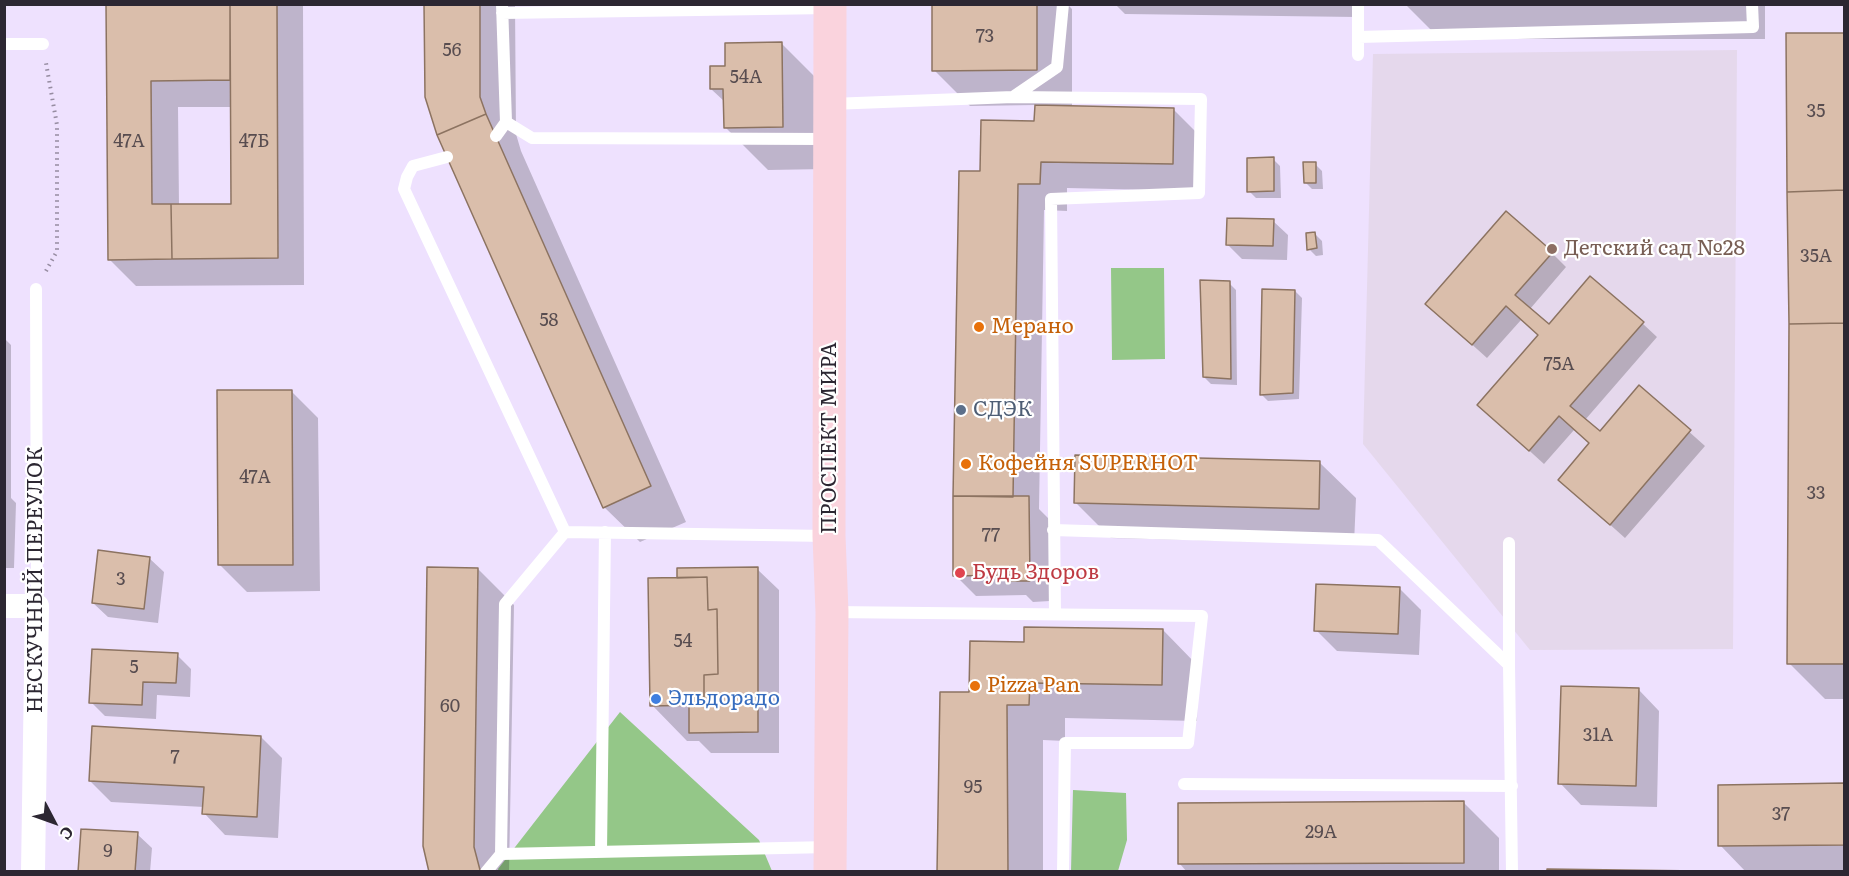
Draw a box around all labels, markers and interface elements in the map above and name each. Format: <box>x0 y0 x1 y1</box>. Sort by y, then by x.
house number: 73 <box>976 26 994 48</box>
house number: 56 <box>443 40 461 62</box>
house number: 54А <box>730 67 762 89</box>
house number: 35 <box>1807 101 1825 123</box>
house number: 47А <box>113 131 145 153</box>
house number: 47Б <box>239 131 269 153</box>
place label: Детский сад №28 <box>1564 236 1745 262</box>
marker: Детский сад №28 <box>1545 242 1559 256</box>
house number: 35А <box>1800 246 1832 268</box>
house number: 58 <box>539 310 559 332</box>
place label: Мерано <box>991 314 1074 340</box>
marker: Мерано <box>972 320 986 334</box>
street label: ПРОСПЕКТ МИРА <box>817 342 843 534</box>
house number: 75А <box>1543 354 1575 376</box>
place label: СДЭК <box>973 397 1032 423</box>
marker: СДЭК <box>954 403 968 417</box>
street label: НЕСКУЧНЫЙ ПЕРЕУЛОК <box>23 447 49 713</box>
place label: Кофейня SUPERHOT <box>978 451 1198 477</box>
marker: Кофейня SUPERHOT <box>959 457 973 471</box>
house number: 47А <box>239 467 271 489</box>
house number: 33 <box>1807 483 1825 505</box>
house number: 77 <box>982 525 1000 547</box>
place label: Будь Здоров <box>972 560 1099 586</box>
marker: Будь Здоров <box>953 566 967 580</box>
house number: 3 <box>116 569 126 591</box>
house number: 54 <box>673 631 693 653</box>
house number: 5 <box>129 657 139 679</box>
place label: Pizza Pan <box>987 673 1080 699</box>
marker: Pizza Pan <box>968 679 982 693</box>
place label: Эльдорадо <box>668 686 780 712</box>
marker: Эльдорадо <box>649 692 663 706</box>
house number: 60 <box>440 696 460 718</box>
house number: 31А <box>1583 725 1613 747</box>
house number: 7 <box>170 747 180 769</box>
house number: 95 <box>964 777 982 799</box>
north arrow <box>24 792 84 852</box>
house number: 37 <box>1772 804 1790 826</box>
text: С <box>55 822 80 846</box>
house number: 29А <box>1305 822 1337 844</box>
house number: 9 <box>103 841 113 863</box>

